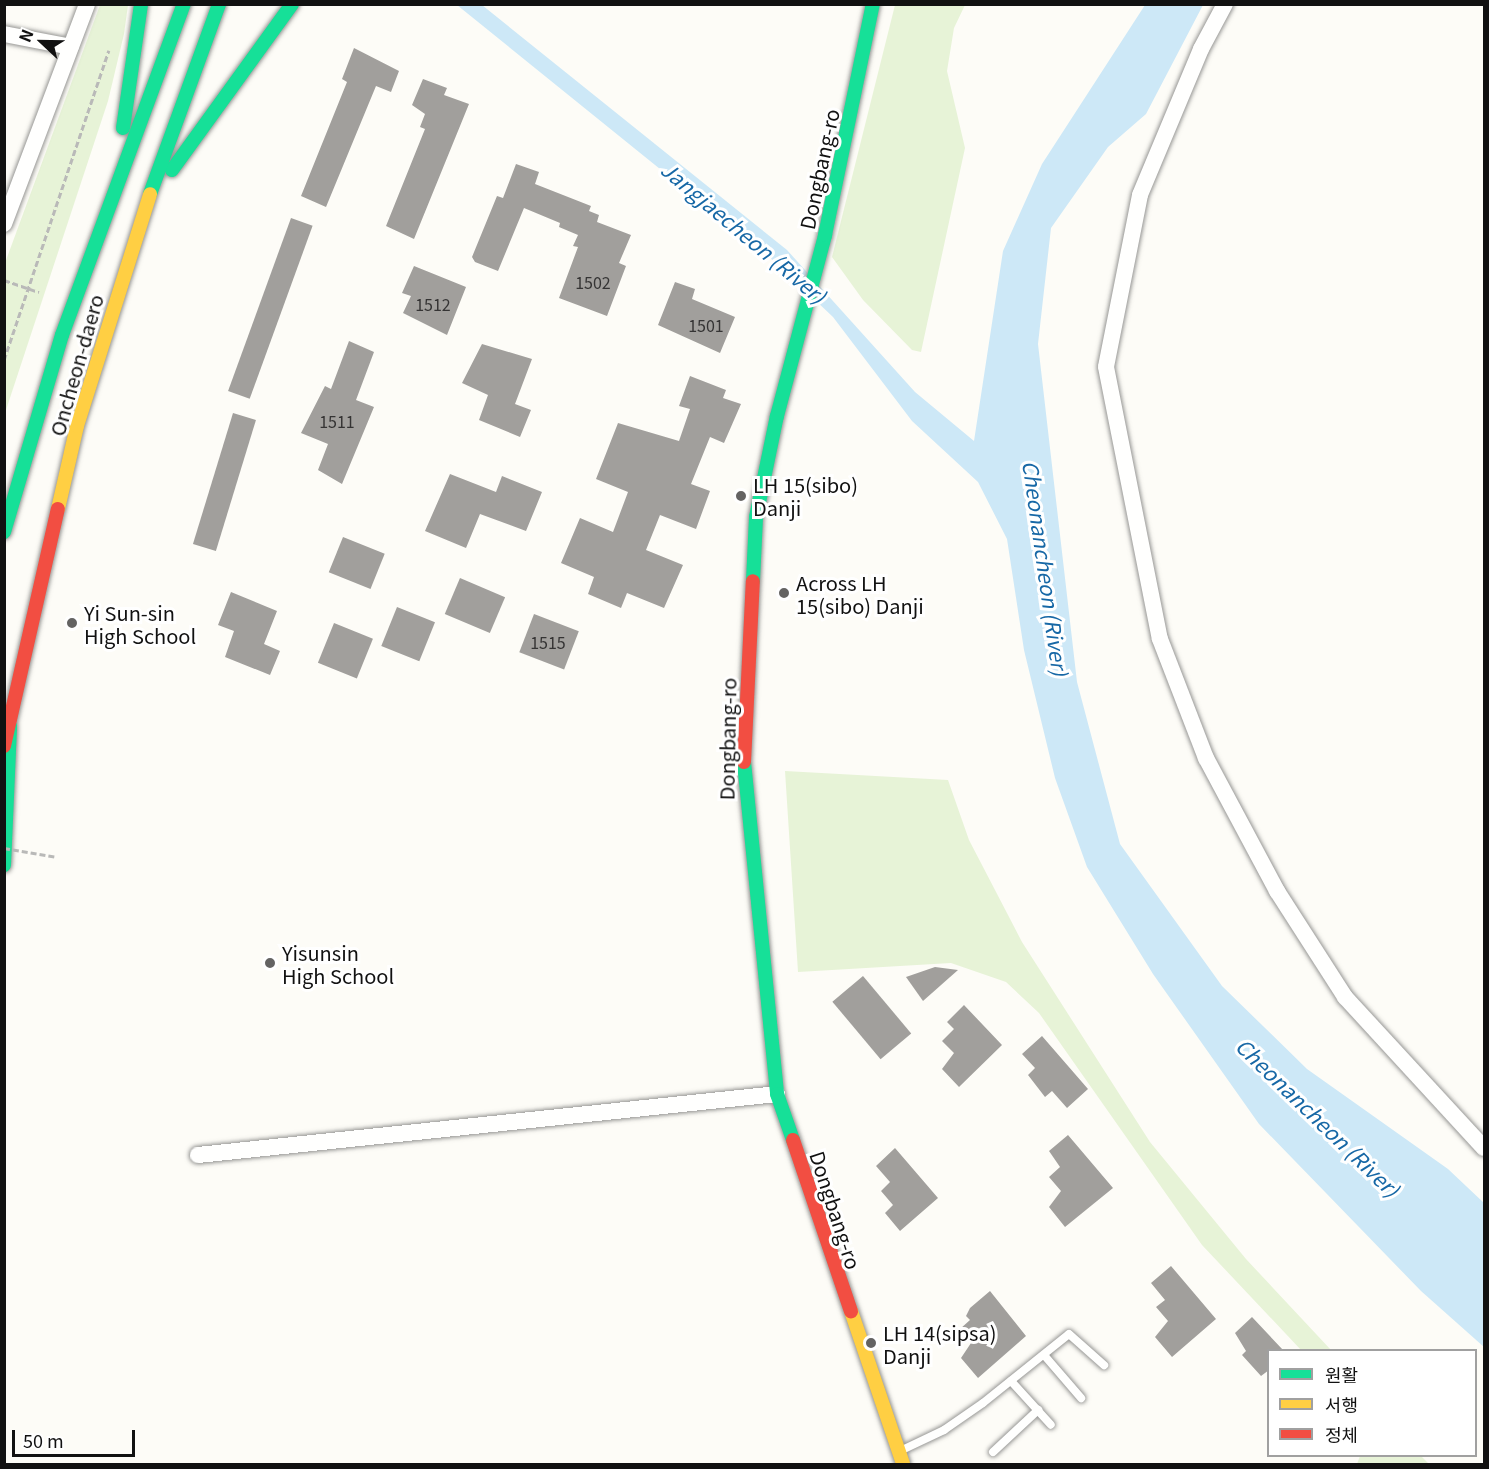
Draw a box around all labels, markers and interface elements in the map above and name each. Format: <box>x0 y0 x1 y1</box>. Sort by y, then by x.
north arrow <box>12 12 72 72</box>
text: N <box>12 25 39 45</box>
street label: Dongbang-ro <box>795 107 843 231</box>
water label: Jangjaecheon (River) <box>657 156 831 308</box>
house number: 1502 <box>575 272 611 292</box>
street label: Oncheon-daero <box>44 291 108 439</box>
house number: 1512 <box>415 294 451 314</box>
house number: 1501 <box>688 315 724 335</box>
house number: 1511 <box>319 411 355 431</box>
water label: Cheonancheon (River) <box>1018 459 1074 677</box>
place label: LH 15(sibo) Danji <box>753 472 858 519</box>
marker: LH 15(sibo) Danji <box>734 489 748 503</box>
place label: Across LH 15(sibo) Danji <box>796 570 924 617</box>
marker: Across LH 15(sibo) Danji <box>777 586 791 600</box>
place label: Yi Sun-sin High School <box>84 600 196 647</box>
marker: Yi Sun-sin High School <box>65 616 79 630</box>
house number: 1515 <box>530 632 566 652</box>
street label: Dongbang-ro <box>714 677 740 801</box>
place label: Yisunsin High School <box>282 940 394 987</box>
marker: Yisunsin High School <box>263 956 277 970</box>
water label: Cheonancheon (River) <box>1231 1033 1405 1201</box>
street label: Dongbang-ro <box>806 1148 866 1272</box>
place label: LH 14(sipsa) Danji <box>883 1320 996 1367</box>
marker: LH 14(sipsa) Danji <box>864 1336 878 1350</box>
legend <box>1267 1349 1477 1457</box>
text: 원활 <box>1325 1361 1358 1387</box>
text: 서행 <box>1325 1391 1358 1417</box>
scale bar <box>15 1418 138 1456</box>
text: 정체 <box>1325 1421 1358 1447</box>
text: 50 m <box>23 1427 64 1453</box>

